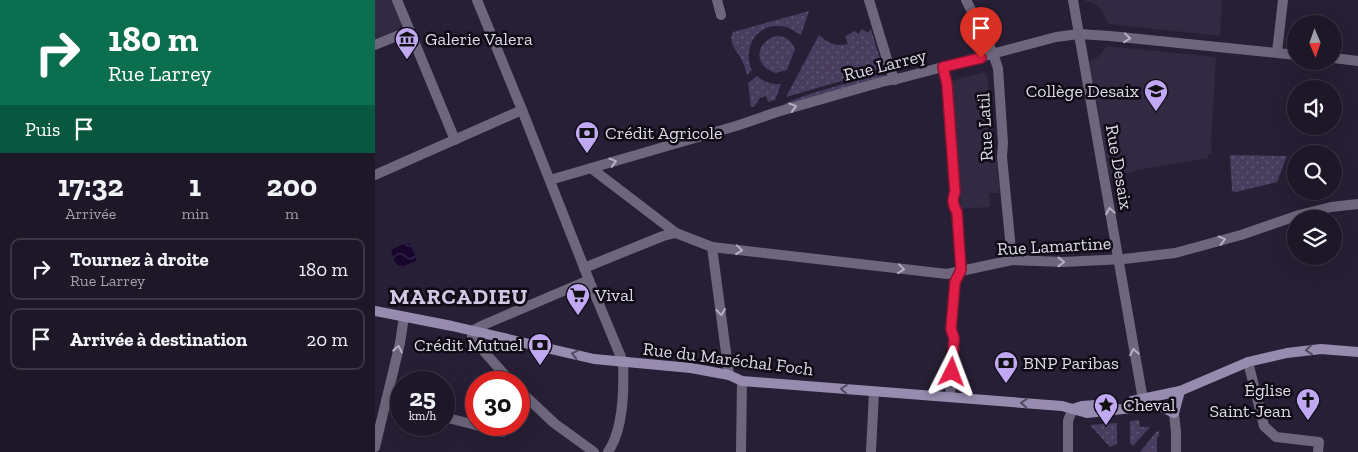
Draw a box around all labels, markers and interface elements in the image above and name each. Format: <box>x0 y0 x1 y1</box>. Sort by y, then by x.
pin <box>960 7 1002 58</box>
icon: arrive <box>967 14 995 42</box>
north arrow <box>1287 15 1343 70</box>
map controls <box>1287 15 1342 265</box>
text: 180 m <box>108 18 198 60</box>
icon: right <box>25 20 90 85</box>
museum icon: Galerie Valera <box>394 26 420 60</box>
place label: Galerie Valera <box>425 28 533 50</box>
one-way arrow <box>1124 32 1132 43</box>
street label: Rue Larrey <box>841 44 930 86</box>
text: Rue Larrey <box>108 60 212 87</box>
school or university icon: Collège Desaix <box>1143 78 1169 112</box>
place label: Collège Desaix <box>1026 80 1139 102</box>
button: sound <box>1287 80 1342 135</box>
street label: Rue Latil <box>972 92 998 162</box>
one-way arrow <box>789 102 798 113</box>
icon: arrive <box>70 115 98 143</box>
text: Puis <box>25 118 60 141</box>
bank icon: Crédit Agricole <box>574 120 600 154</box>
place label: Crédit Agricole <box>605 122 722 144</box>
street label: Rue Desaix <box>1101 123 1137 211</box>
button: search <box>1287 145 1342 200</box>
one-way arrow <box>609 157 617 167</box>
text: 17:32 <box>58 168 124 204</box>
text: 1 <box>189 168 201 204</box>
text: 200 <box>267 168 317 204</box>
text: Arrivée <box>65 204 116 223</box>
text: min <box>181 204 209 223</box>
text: m <box>285 204 299 223</box>
one-way arrow <box>1106 206 1116 215</box>
button: layers <box>1287 210 1342 265</box>
street label: Rue Lamartine <box>996 232 1112 260</box>
one-way arrow <box>1217 235 1226 246</box>
one-way arrow <box>736 244 744 255</box>
text: Tournez à droite <box>70 248 209 271</box>
icon: right <box>27 255 55 283</box>
one-way arrow <box>1058 257 1066 267</box>
text: 180 m <box>299 258 348 281</box>
one-way arrow <box>897 263 905 273</box>
text: Rue Larrey <box>70 271 145 290</box>
supermarket icon: Vival <box>565 282 591 316</box>
district label: MARCADIEU <box>390 283 528 310</box>
place label: Vival <box>594 284 634 306</box>
one-way arrow <box>715 309 726 317</box>
icon: arrive <box>27 325 55 353</box>
text: Arrivée à destination <box>70 328 247 351</box>
text: 20 m <box>307 328 348 351</box>
bank icon: Crédit Mutuel <box>527 332 553 366</box>
place label: Crédit Mutuel <box>414 334 523 356</box>
street label: Rue du Maréchal Foch <box>642 338 814 380</box>
one-way arrow <box>393 344 403 353</box>
position arrow <box>925 345 977 397</box>
one-way arrow <box>1305 345 1313 356</box>
one-way arrow <box>1130 347 1140 356</box>
one-way arrow <box>571 349 580 360</box>
bank icon: BNP Paribas <box>993 350 1019 384</box>
place label: BNP Paribas <box>1023 352 1119 374</box>
speed limit sign: 30 <box>465 371 530 436</box>
place label: Église Saint-Jean <box>1209 379 1292 422</box>
text: 25 <box>409 382 436 412</box>
one-way arrow <box>840 384 848 395</box>
church icon: Église Saint-Jean <box>1295 387 1321 421</box>
place icon: Cheval <box>1093 392 1119 426</box>
place label: Cheval <box>1123 394 1176 416</box>
one-way arrow <box>1019 398 1027 409</box>
text: km/h <box>409 409 436 423</box>

